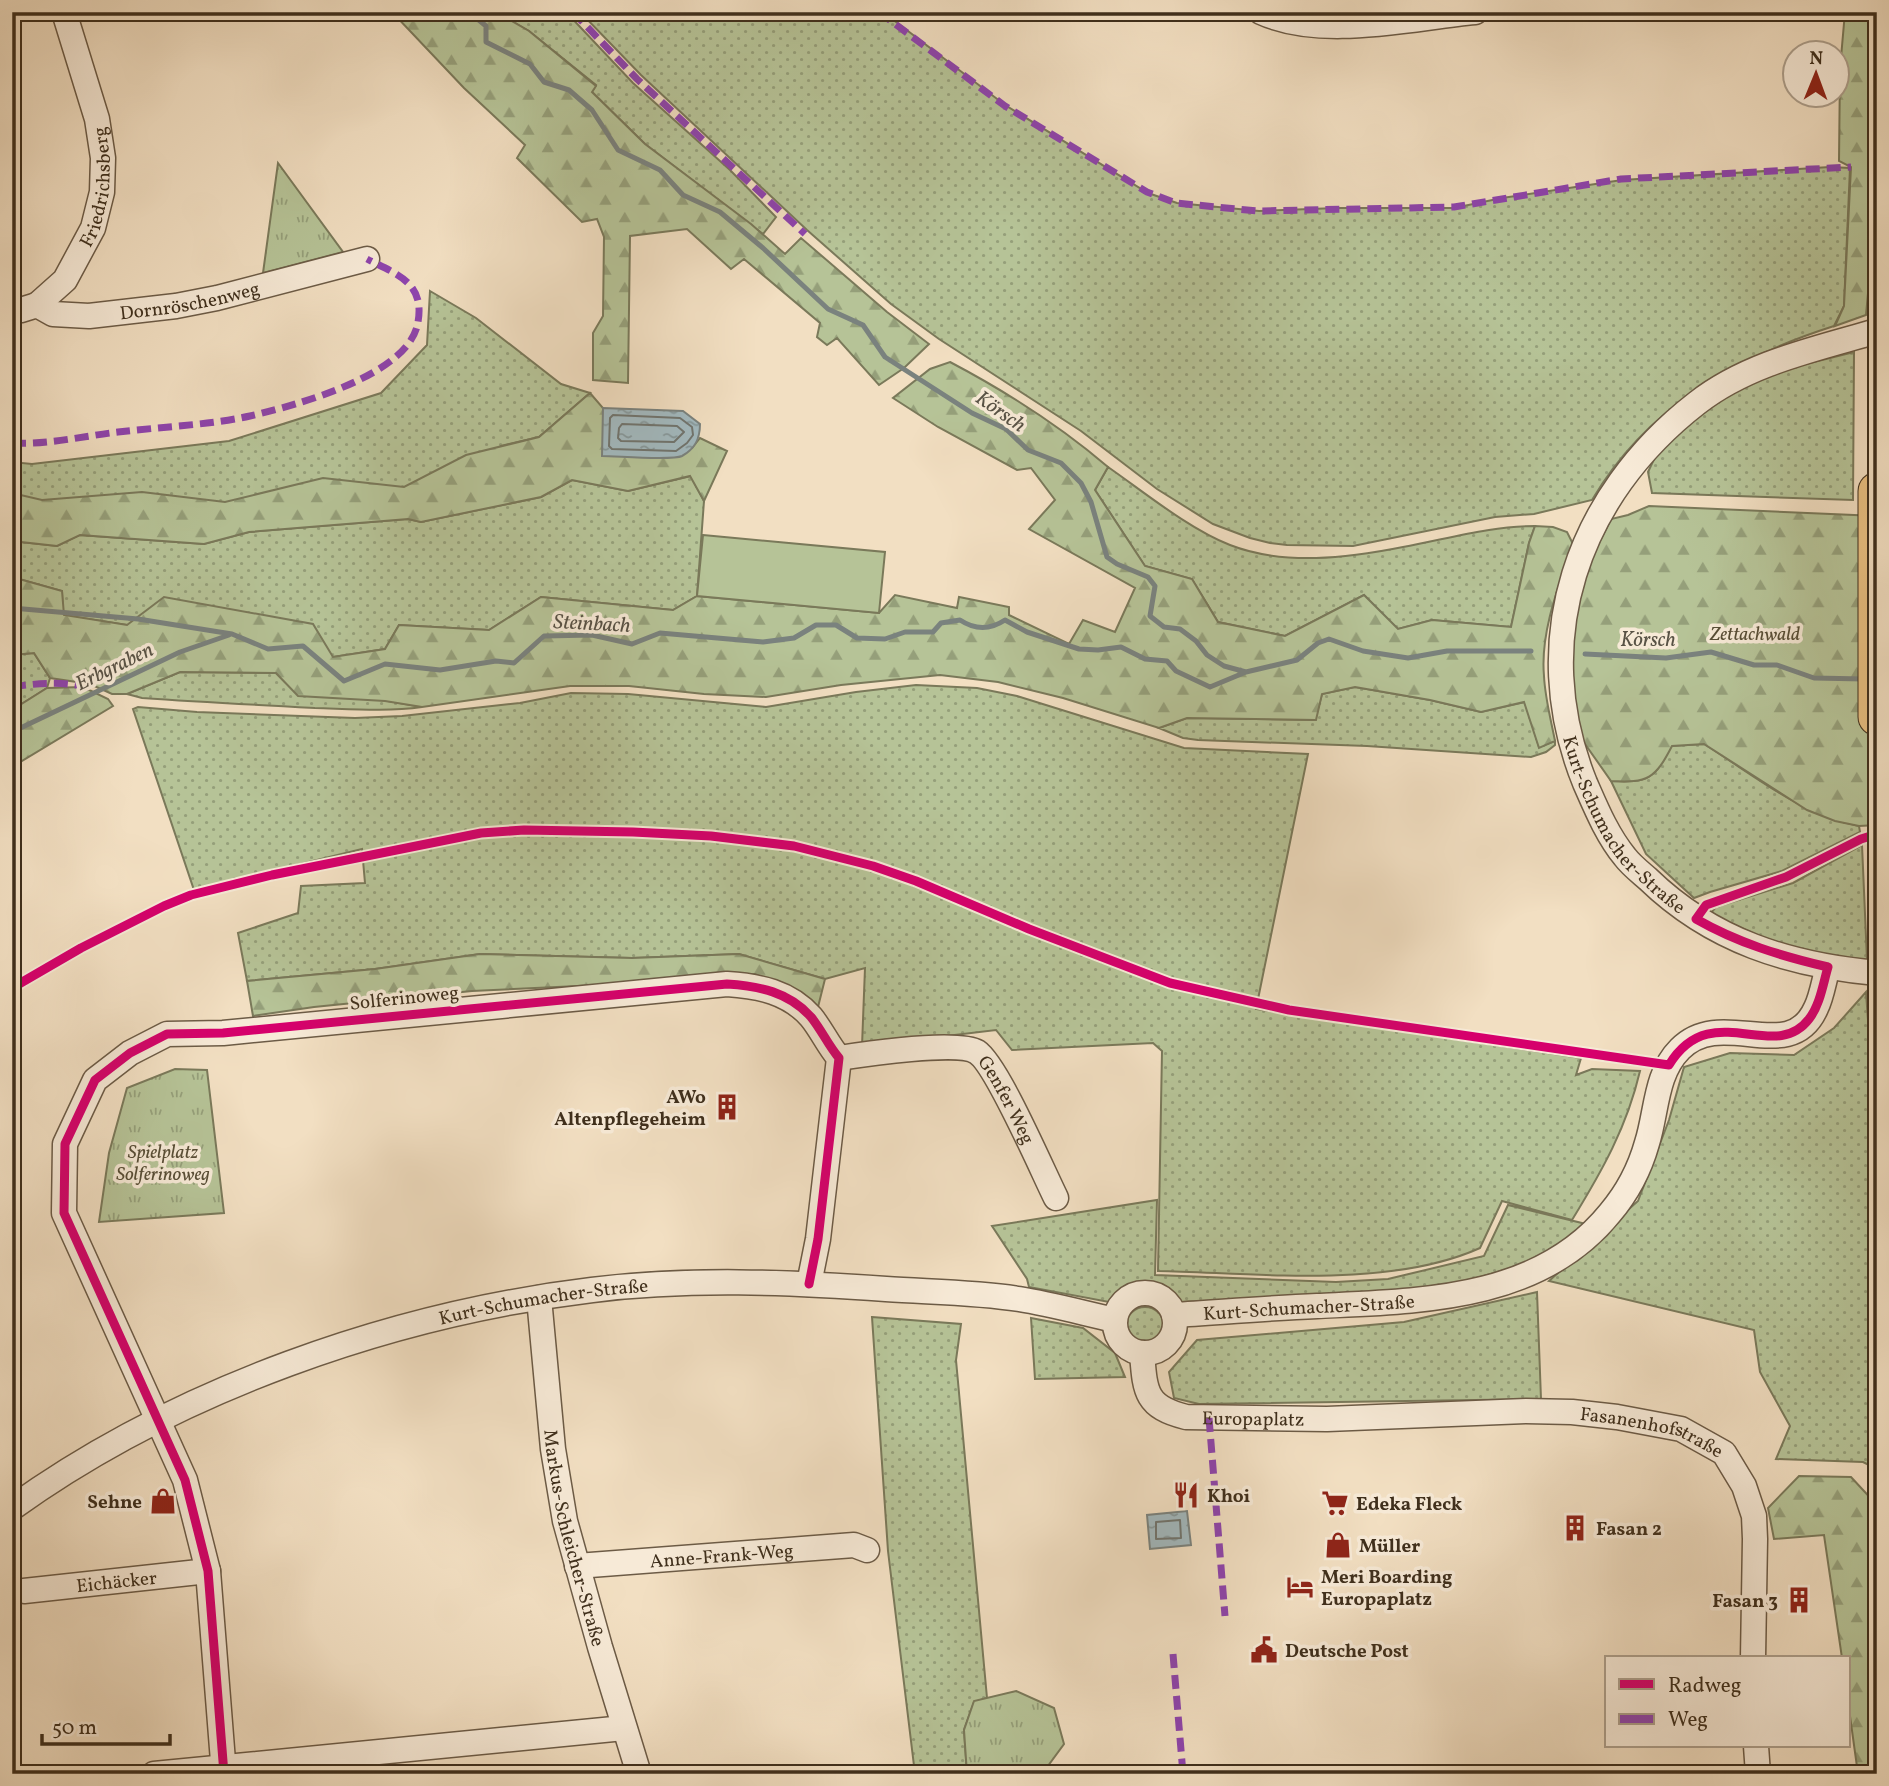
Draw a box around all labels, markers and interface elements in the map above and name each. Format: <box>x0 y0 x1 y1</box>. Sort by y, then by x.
north arrow <box>1780 38 1850 108</box>
text: N <box>1809 46 1824 72</box>
street label: Friedrichsberg <box>74 125 118 252</box>
street label: Dornröschenweg <box>118 276 263 327</box>
water label: Körsch <box>969 384 1031 440</box>
water label: Steinbach <box>553 608 631 641</box>
park label: Zettachwald <box>1709 622 1800 648</box>
water label: Körsch <box>1620 626 1676 655</box>
water label: Erbgraben <box>71 636 159 699</box>
street label: Kurt-Schumacher-Straße <box>1555 733 1690 921</box>
street label: Solferinoweg <box>348 980 460 1018</box>
street label: Genfer Weg <box>971 1051 1040 1149</box>
place label: AWo Altenpflegeheim <box>554 1085 706 1133</box>
building icon: AWo Altenpflegeheim <box>712 1092 742 1122</box>
park label: Spielplatz Solferinoweg <box>116 1140 210 1188</box>
street label: Kurt-Schumacher-Straße <box>436 1274 649 1332</box>
street label: Kurt-Schumacher-Straße <box>1202 1289 1416 1328</box>
street label: Fasanenhofstraße <box>1579 1402 1727 1465</box>
street label: Europaplatz <box>1202 1406 1304 1434</box>
street label: Markus-Schleicher-Straße <box>536 1428 610 1650</box>
restaurant icon: Khoi <box>1171 1480 1201 1510</box>
place label: Khoi <box>1207 1484 1251 1510</box>
shop icon: Sehne <box>148 1486 178 1516</box>
supermarket icon: Edeka Fleck <box>1320 1488 1350 1518</box>
place label: Sehne <box>87 1490 142 1516</box>
place label: Edeka Fleck <box>1356 1492 1463 1518</box>
building icon: Fasan 2 <box>1560 1513 1590 1543</box>
place label: Fasan 2 <box>1596 1517 1662 1543</box>
shop icon: Müller <box>1323 1530 1353 1560</box>
place label: Müller <box>1359 1534 1420 1560</box>
street label: Anne-Frank-Weg <box>649 1539 794 1575</box>
place label: Meri Boarding Europaplatz <box>1321 1565 1453 1613</box>
street label: Eichäcker <box>75 1566 158 1600</box>
hotel icon: Meri Boarding Europaplatz <box>1285 1572 1315 1602</box>
building icon: Fasan 3 <box>1784 1585 1814 1615</box>
place label: Fasan 3 <box>1712 1589 1778 1615</box>
public building icon: Deutsche Post <box>1249 1635 1279 1665</box>
place label: Deutsche Post <box>1285 1639 1409 1665</box>
legend <box>1605 1656 1850 1748</box>
text: Radweg <box>1668 1672 1741 1701</box>
scale bar <box>42 1702 170 1746</box>
text: Weg <box>1668 1706 1708 1735</box>
text: 50 m <box>52 1714 97 1743</box>

